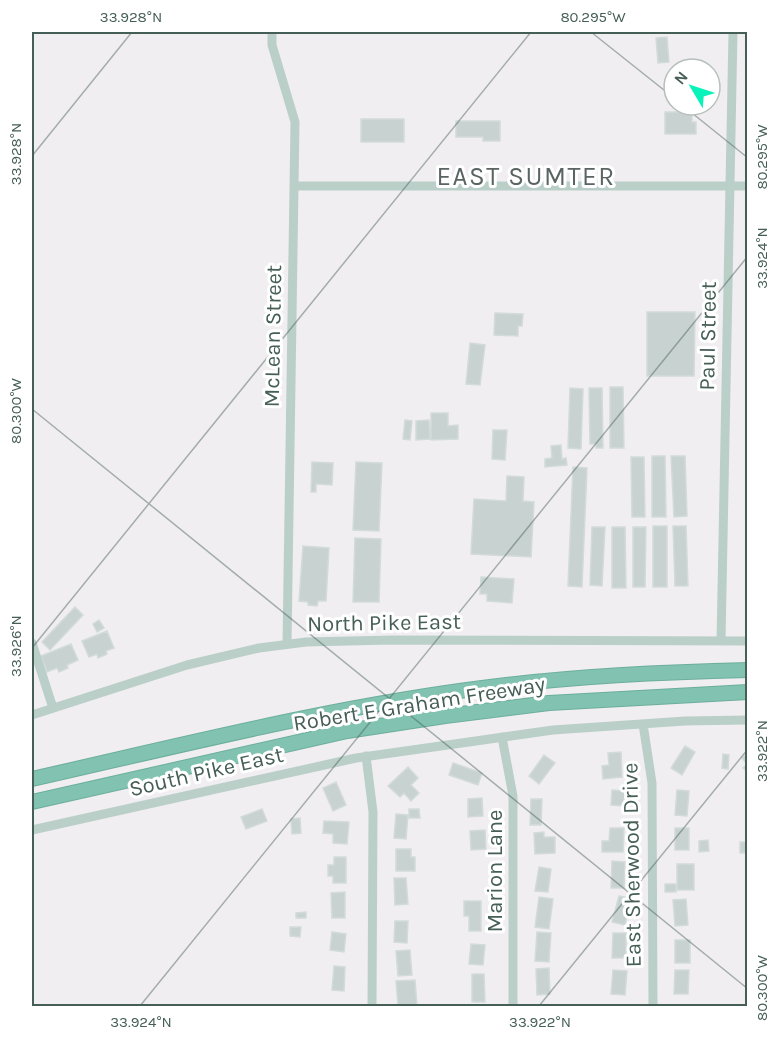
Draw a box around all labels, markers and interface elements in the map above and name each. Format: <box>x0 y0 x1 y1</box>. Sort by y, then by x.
text: 33.928°N <box>100 8 162 26</box>
text: 80.295°W <box>560 8 626 26</box>
north arrow <box>662 57 722 117</box>
text: N <box>670 67 692 88</box>
text: 33.928°N <box>7 123 25 185</box>
text: 80.295°W <box>753 124 771 190</box>
district label: EAST SUMTER <box>436 161 616 192</box>
text: 33.924°N <box>753 227 771 289</box>
street label: McLean Street <box>259 265 287 408</box>
street label: Paul Street <box>694 281 722 391</box>
text: 80.300°W <box>7 377 25 444</box>
street label: North Pike East <box>307 609 461 637</box>
text: 33.926°N <box>7 615 25 677</box>
street label: Robert E Graham Freeway <box>291 671 547 737</box>
text: 33.922°N <box>753 720 771 782</box>
street label: South Pike East <box>127 742 286 802</box>
street label: East Sherwood Drive <box>617 762 647 968</box>
street label: Marion Lane <box>482 810 508 932</box>
text: 80.300°W <box>753 954 771 1021</box>
text: 33.924°N <box>110 1013 172 1031</box>
text: 33.922°N <box>509 1013 571 1031</box>

